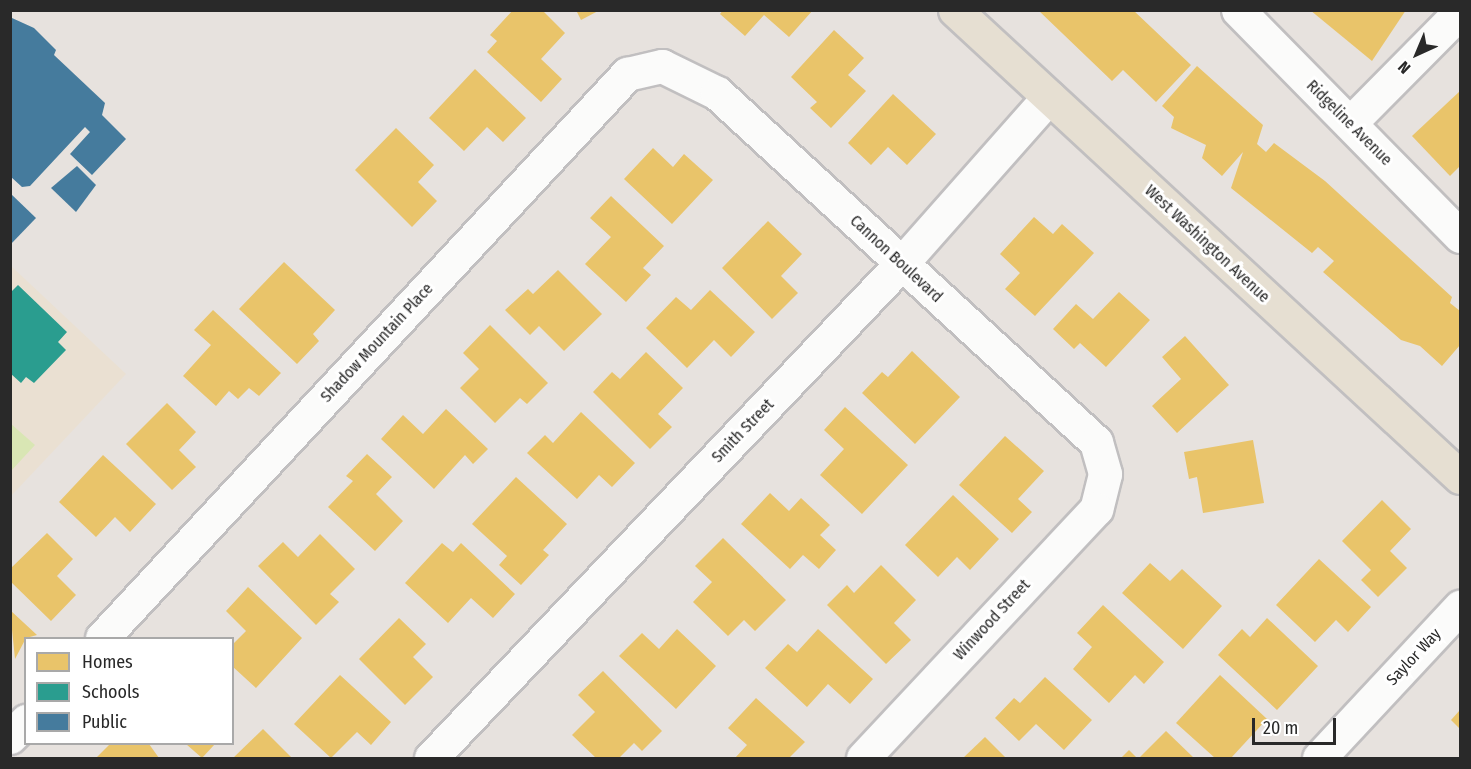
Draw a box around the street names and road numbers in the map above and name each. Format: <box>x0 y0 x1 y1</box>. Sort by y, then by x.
street label: Ridgeline Avenue <box>1302 76 1396 170</box>
street label: West Washington Avenue <box>1141 181 1273 307</box>
street label: Cannon Boulevard <box>846 211 946 307</box>
street label: Shadow Mountain Place <box>317 279 437 407</box>
street label: Smith Street <box>708 395 778 467</box>
street label: Winwood Street <box>950 576 1034 664</box>
street label: Saylor Way <box>1383 625 1445 689</box>

